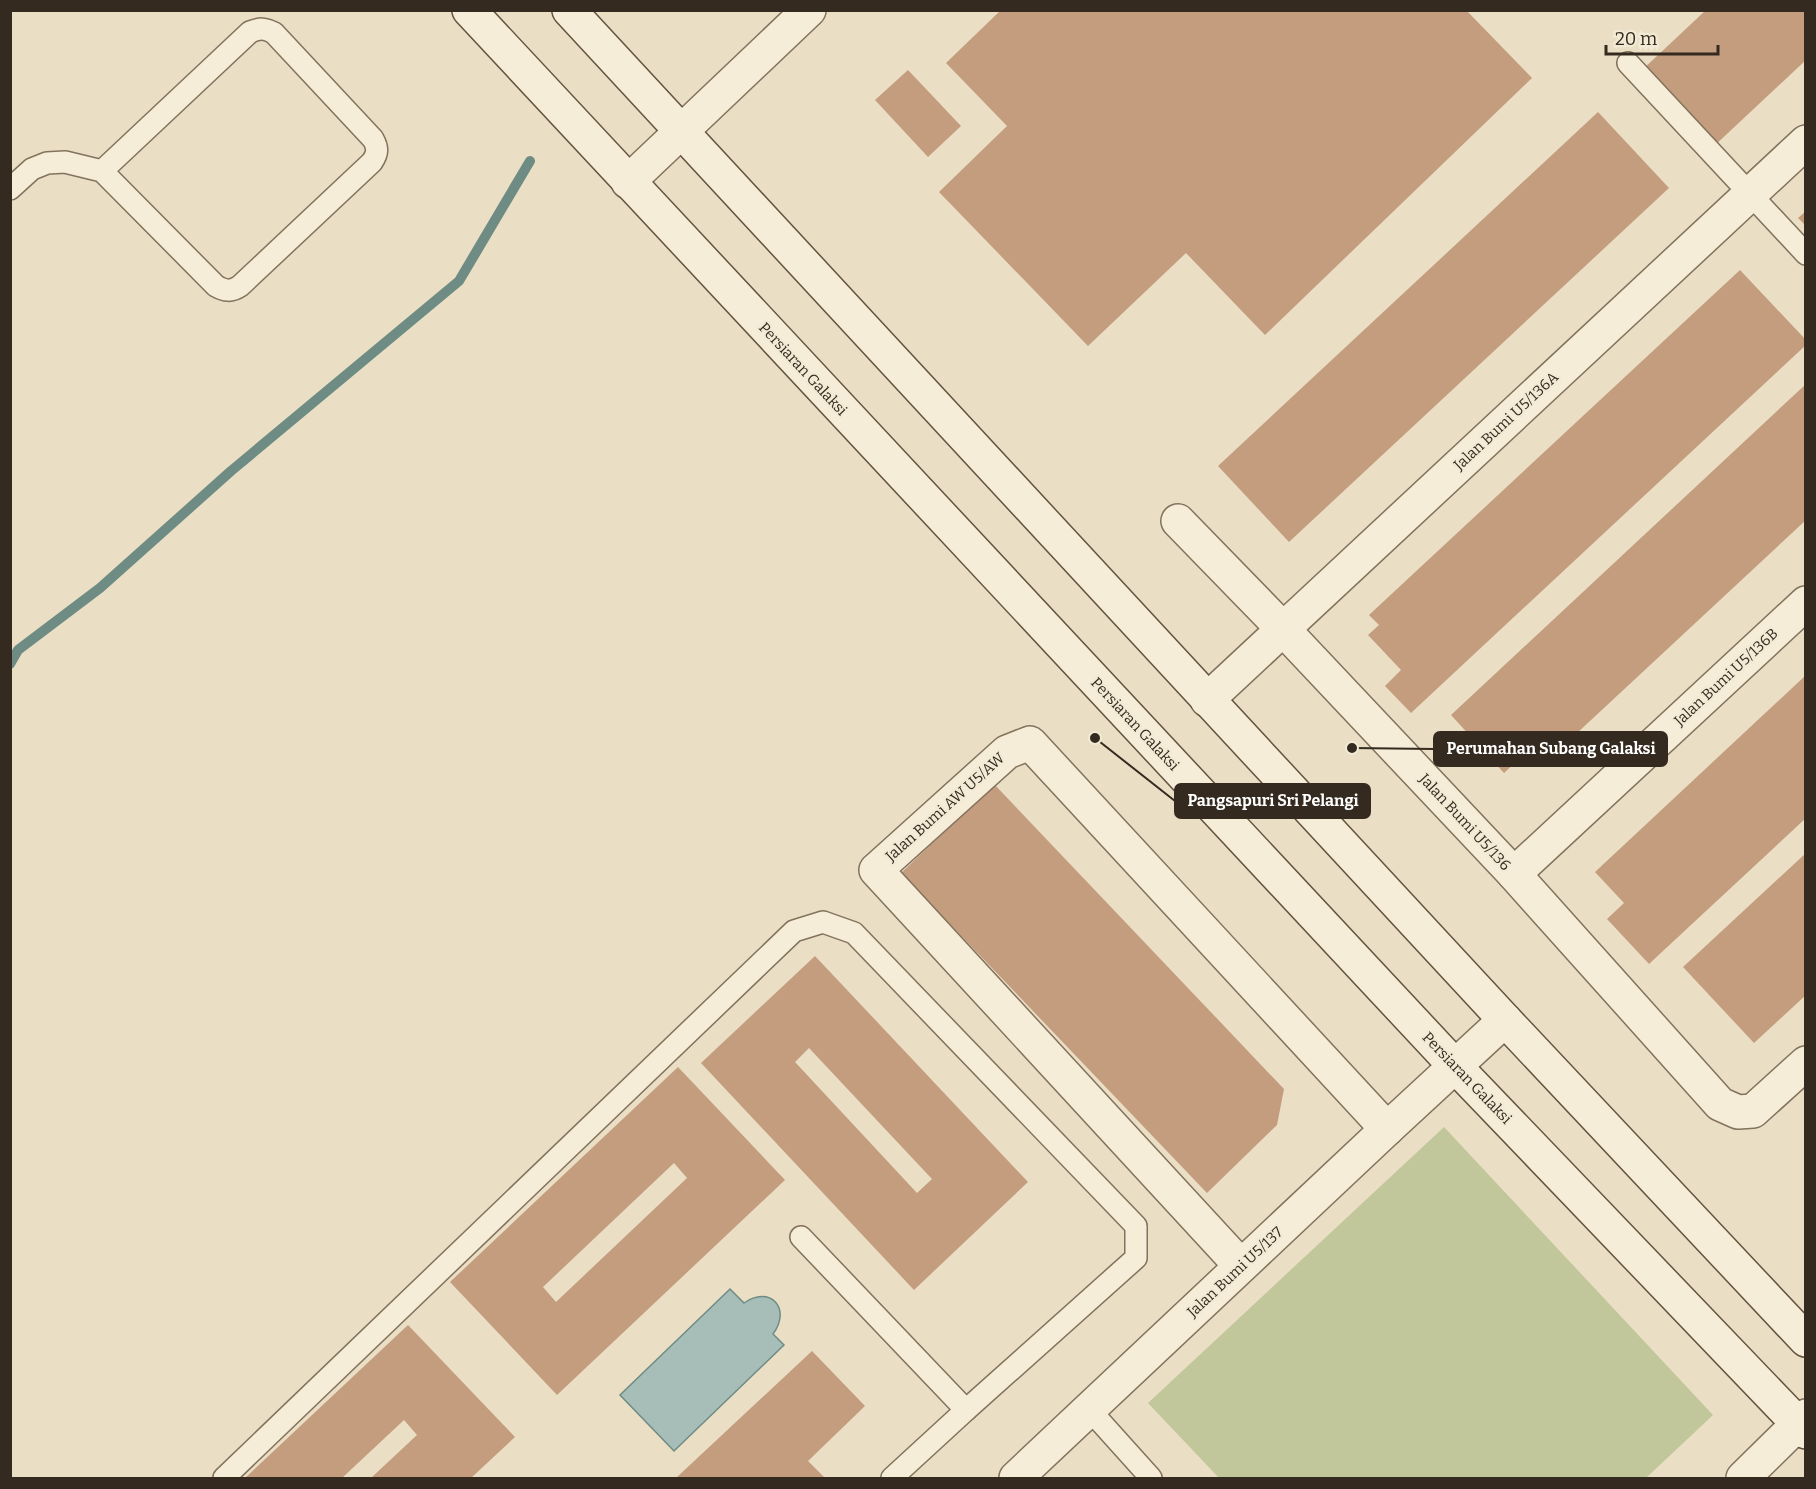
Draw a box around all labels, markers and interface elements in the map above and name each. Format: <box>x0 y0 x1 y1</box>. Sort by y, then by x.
scale bar <box>1606 18 1718 56</box>
text: 20 m <box>1615 28 1657 50</box>
street label: Persiaran Galaksi <box>755 319 851 420</box>
street label: Jalan Bumi U5/136A <box>1449 368 1562 475</box>
street label: Jalan Bumi U5/136B <box>1670 624 1782 730</box>
street label: Persiaran Galaksi <box>1087 674 1183 775</box>
callout: Perumahan Subang Galaksi <box>1434 732 1667 766</box>
text: Perumahan Subang Galaksi <box>1446 739 1656 758</box>
street label: Jalan Bumi AW U5/AW <box>881 748 1009 866</box>
street label: Jalan Bumi U5/136 <box>1415 769 1515 874</box>
callout: Pangsapuri Sri Pelangi <box>1175 784 1370 818</box>
text: Pangsapuri Sri Pelangi <box>1187 791 1359 810</box>
street label: Persiaran Galaksi <box>1419 1028 1516 1128</box>
street label: Jalan Bumi U5/137 <box>1183 1223 1287 1322</box>

